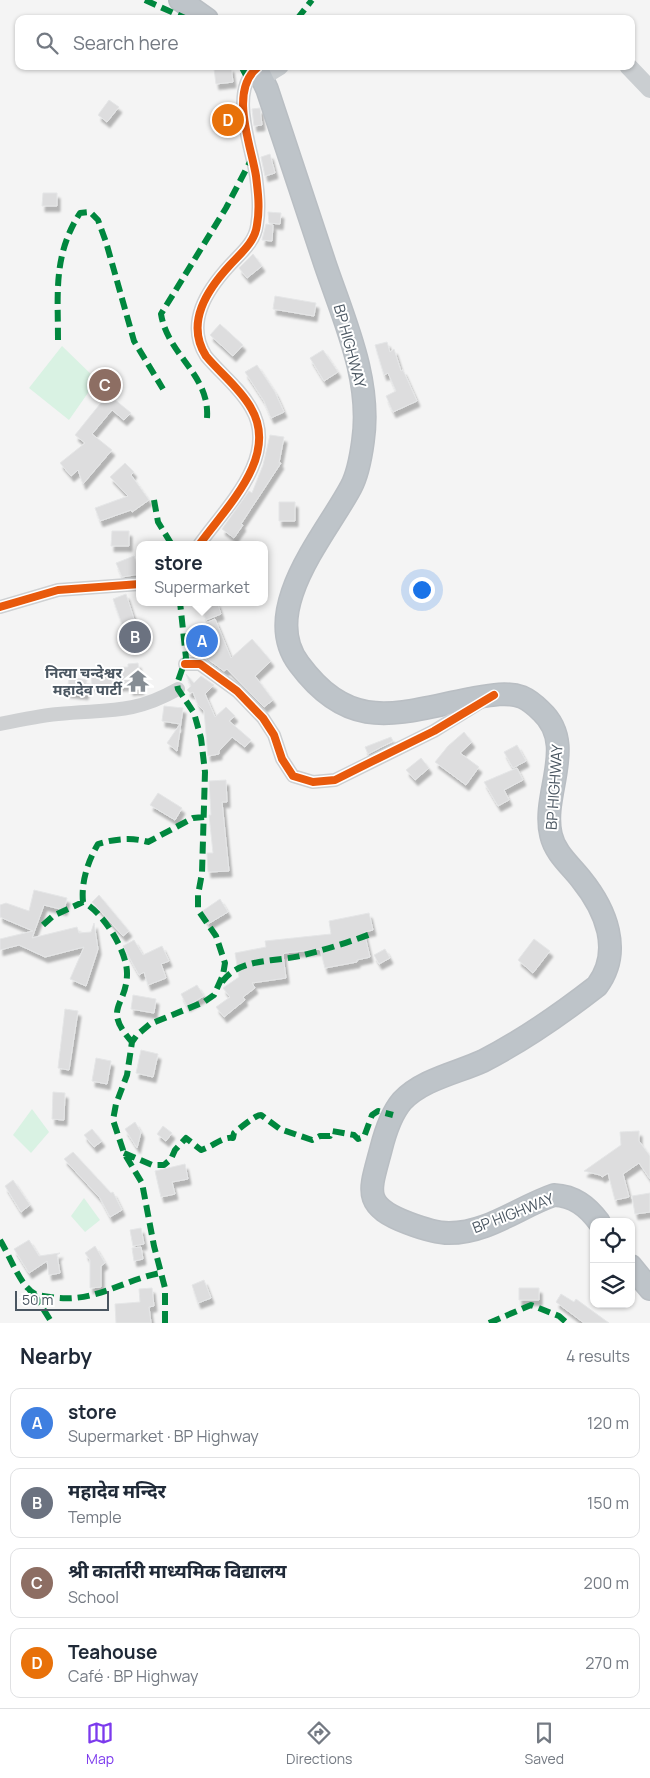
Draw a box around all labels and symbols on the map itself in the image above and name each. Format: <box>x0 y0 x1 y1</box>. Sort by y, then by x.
pin: D <box>212 101 244 139</box>
street label: BP HIGHWAY <box>329 302 371 391</box>
pin: C <box>89 366 121 404</box>
your location <box>409 577 435 603</box>
pin: B <box>119 618 151 656</box>
pin: A <box>186 622 218 660</box>
place label: नित्या चन्देश्वर महादेव पार्टी <box>45 662 124 700</box>
temple icon: नित्या चन्देश्वर महादेव पार्टी <box>125 668 151 694</box>
street label: BP HIGHWAY <box>541 743 568 831</box>
street label: BP HIGHWAY <box>469 1188 557 1238</box>
scale bar <box>15 1288 109 1311</box>

